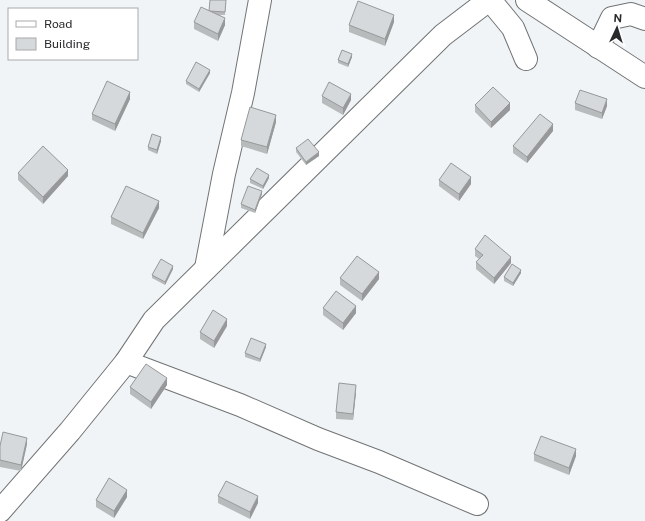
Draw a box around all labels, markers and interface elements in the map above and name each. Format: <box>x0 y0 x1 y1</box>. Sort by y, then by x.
legend <box>8 8 138 60</box>
north arrow <box>597 8 637 48</box>
text: N <box>613 12 622 24</box>
text: Road <box>44 17 72 31</box>
text: Building <box>44 37 90 51</box>

